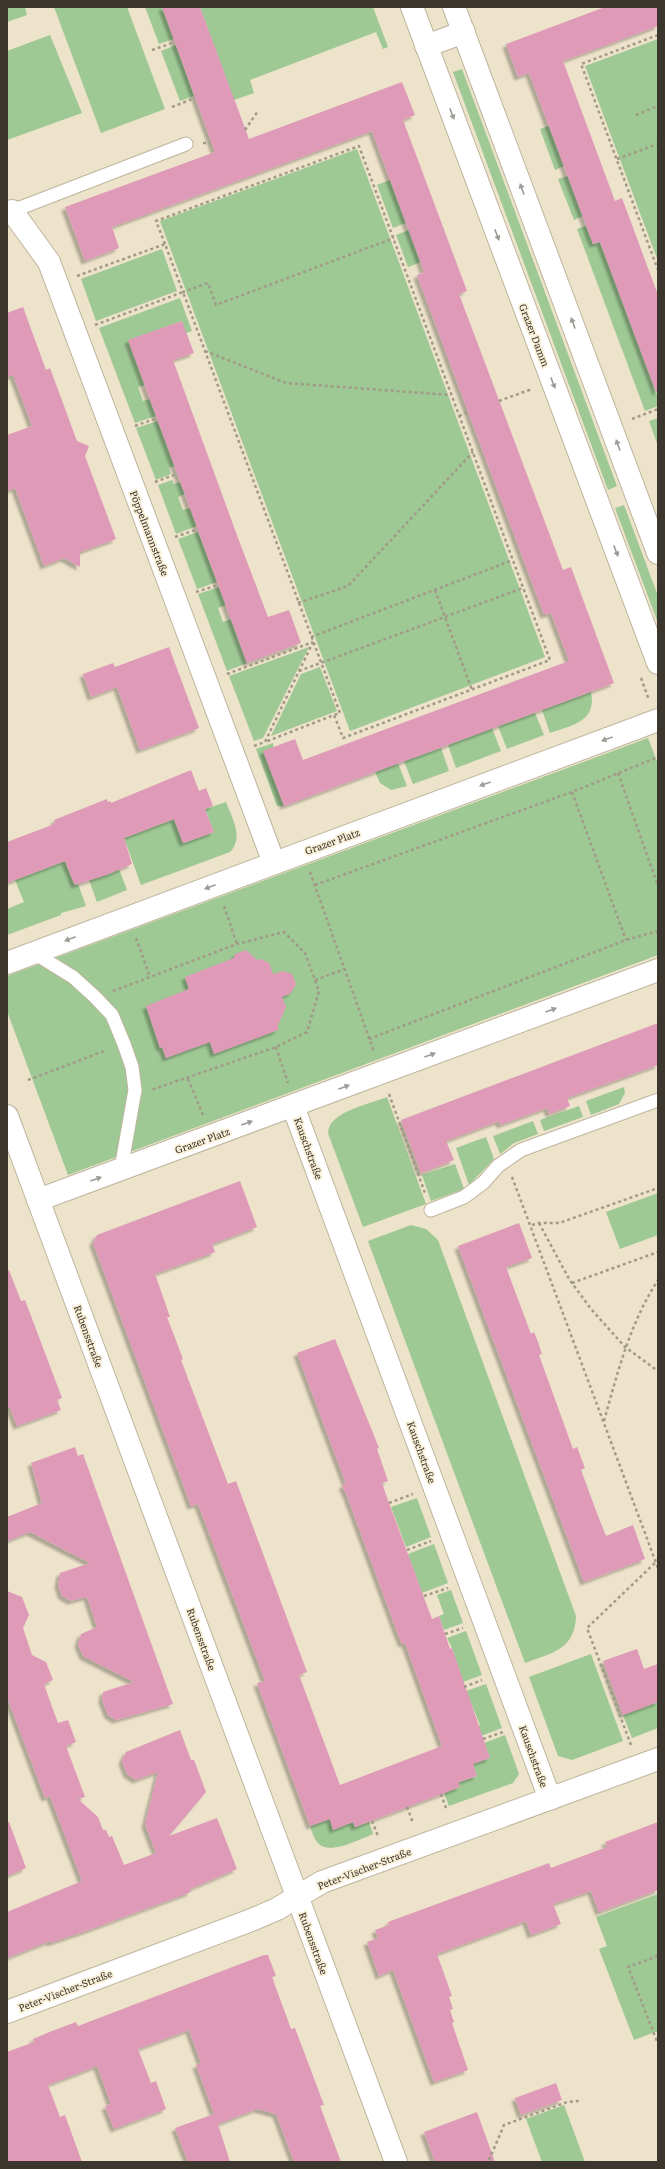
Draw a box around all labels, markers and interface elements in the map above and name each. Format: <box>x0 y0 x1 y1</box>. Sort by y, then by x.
one-way arrow <box>449 108 455 120</box>
one-way arrow <box>519 182 525 194</box>
one-way arrow <box>495 230 501 242</box>
street label: Grazer Damm <box>516 301 554 369</box>
one-way arrow <box>569 317 575 329</box>
one-way arrow <box>550 378 556 390</box>
one-way arrow <box>615 439 621 451</box>
street label: Pöppelmannstraße <box>127 488 173 578</box>
one-way arrow <box>613 545 619 557</box>
one-way arrow <box>601 737 613 743</box>
one-way arrow <box>479 782 491 788</box>
street label: Grazer Platz <box>302 824 362 858</box>
one-way arrow <box>203 884 215 890</box>
one-way arrow <box>64 937 76 943</box>
one-way arrow <box>546 1006 558 1012</box>
one-way arrow <box>424 1052 436 1058</box>
one-way arrow <box>339 1083 351 1089</box>
street label: Kauschstraße <box>291 1115 327 1181</box>
one-way arrow <box>241 1119 253 1125</box>
street label: Grazer Platz <box>172 1123 232 1157</box>
one-way arrow <box>90 1175 102 1181</box>
street label: Rubensstraße <box>71 1303 107 1369</box>
street label: Kauschstraße <box>404 1419 440 1485</box>
street label: Rubensstraße <box>184 1606 220 1672</box>
street label: Kauschstraße <box>516 1723 552 1789</box>
street label: Peter-Vischer-Straße <box>315 1843 413 1893</box>
street label: Rubensstraße <box>296 1910 332 1976</box>
street label: Peter-Vischer-Straße <box>16 1965 114 2015</box>

